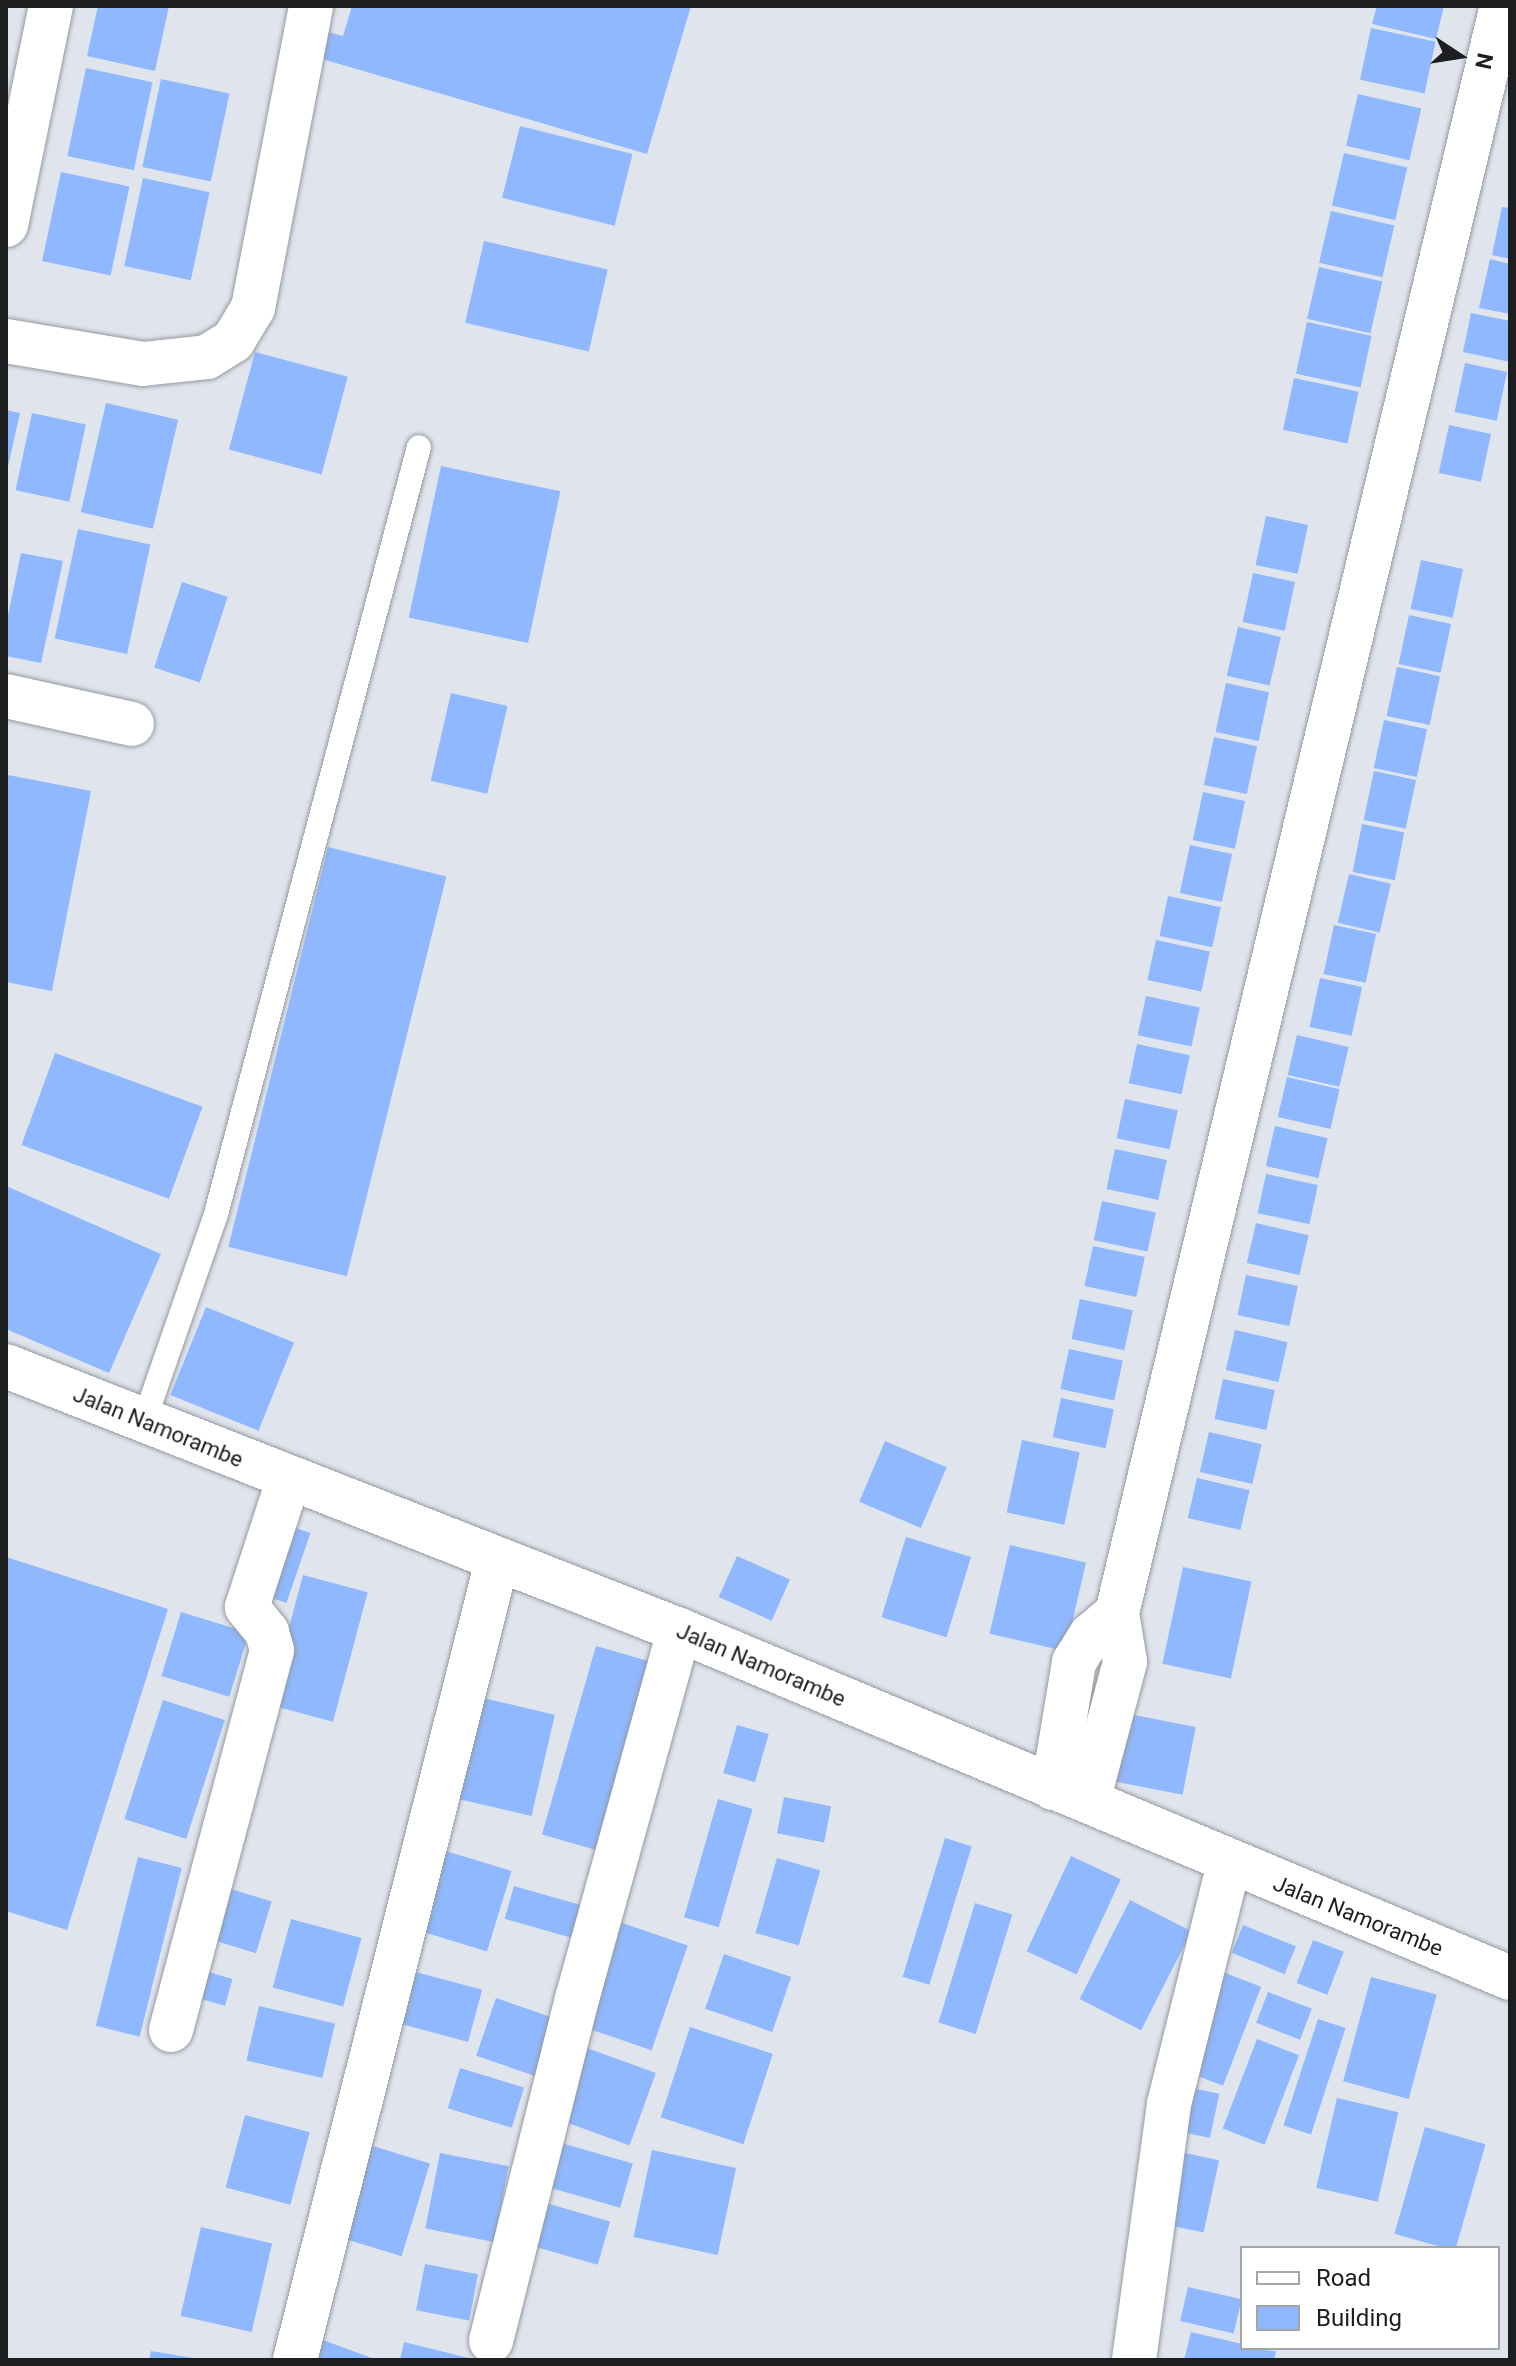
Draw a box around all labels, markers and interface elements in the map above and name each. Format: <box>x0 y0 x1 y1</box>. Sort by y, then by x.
north arrow <box>1420 16 1500 96</box>
text: N <box>1470 51 1498 71</box>
street label: Jalan Namorambe <box>69 1381 247 1473</box>
street label: Jalan Namorambe <box>673 1618 849 1712</box>
street label: Jalan Namorambe <box>1269 1870 1447 1962</box>
legend <box>1240 2246 1500 2350</box>
text: Road <box>1316 2264 1371 2292</box>
text: Building <box>1316 2304 1402 2332</box>

